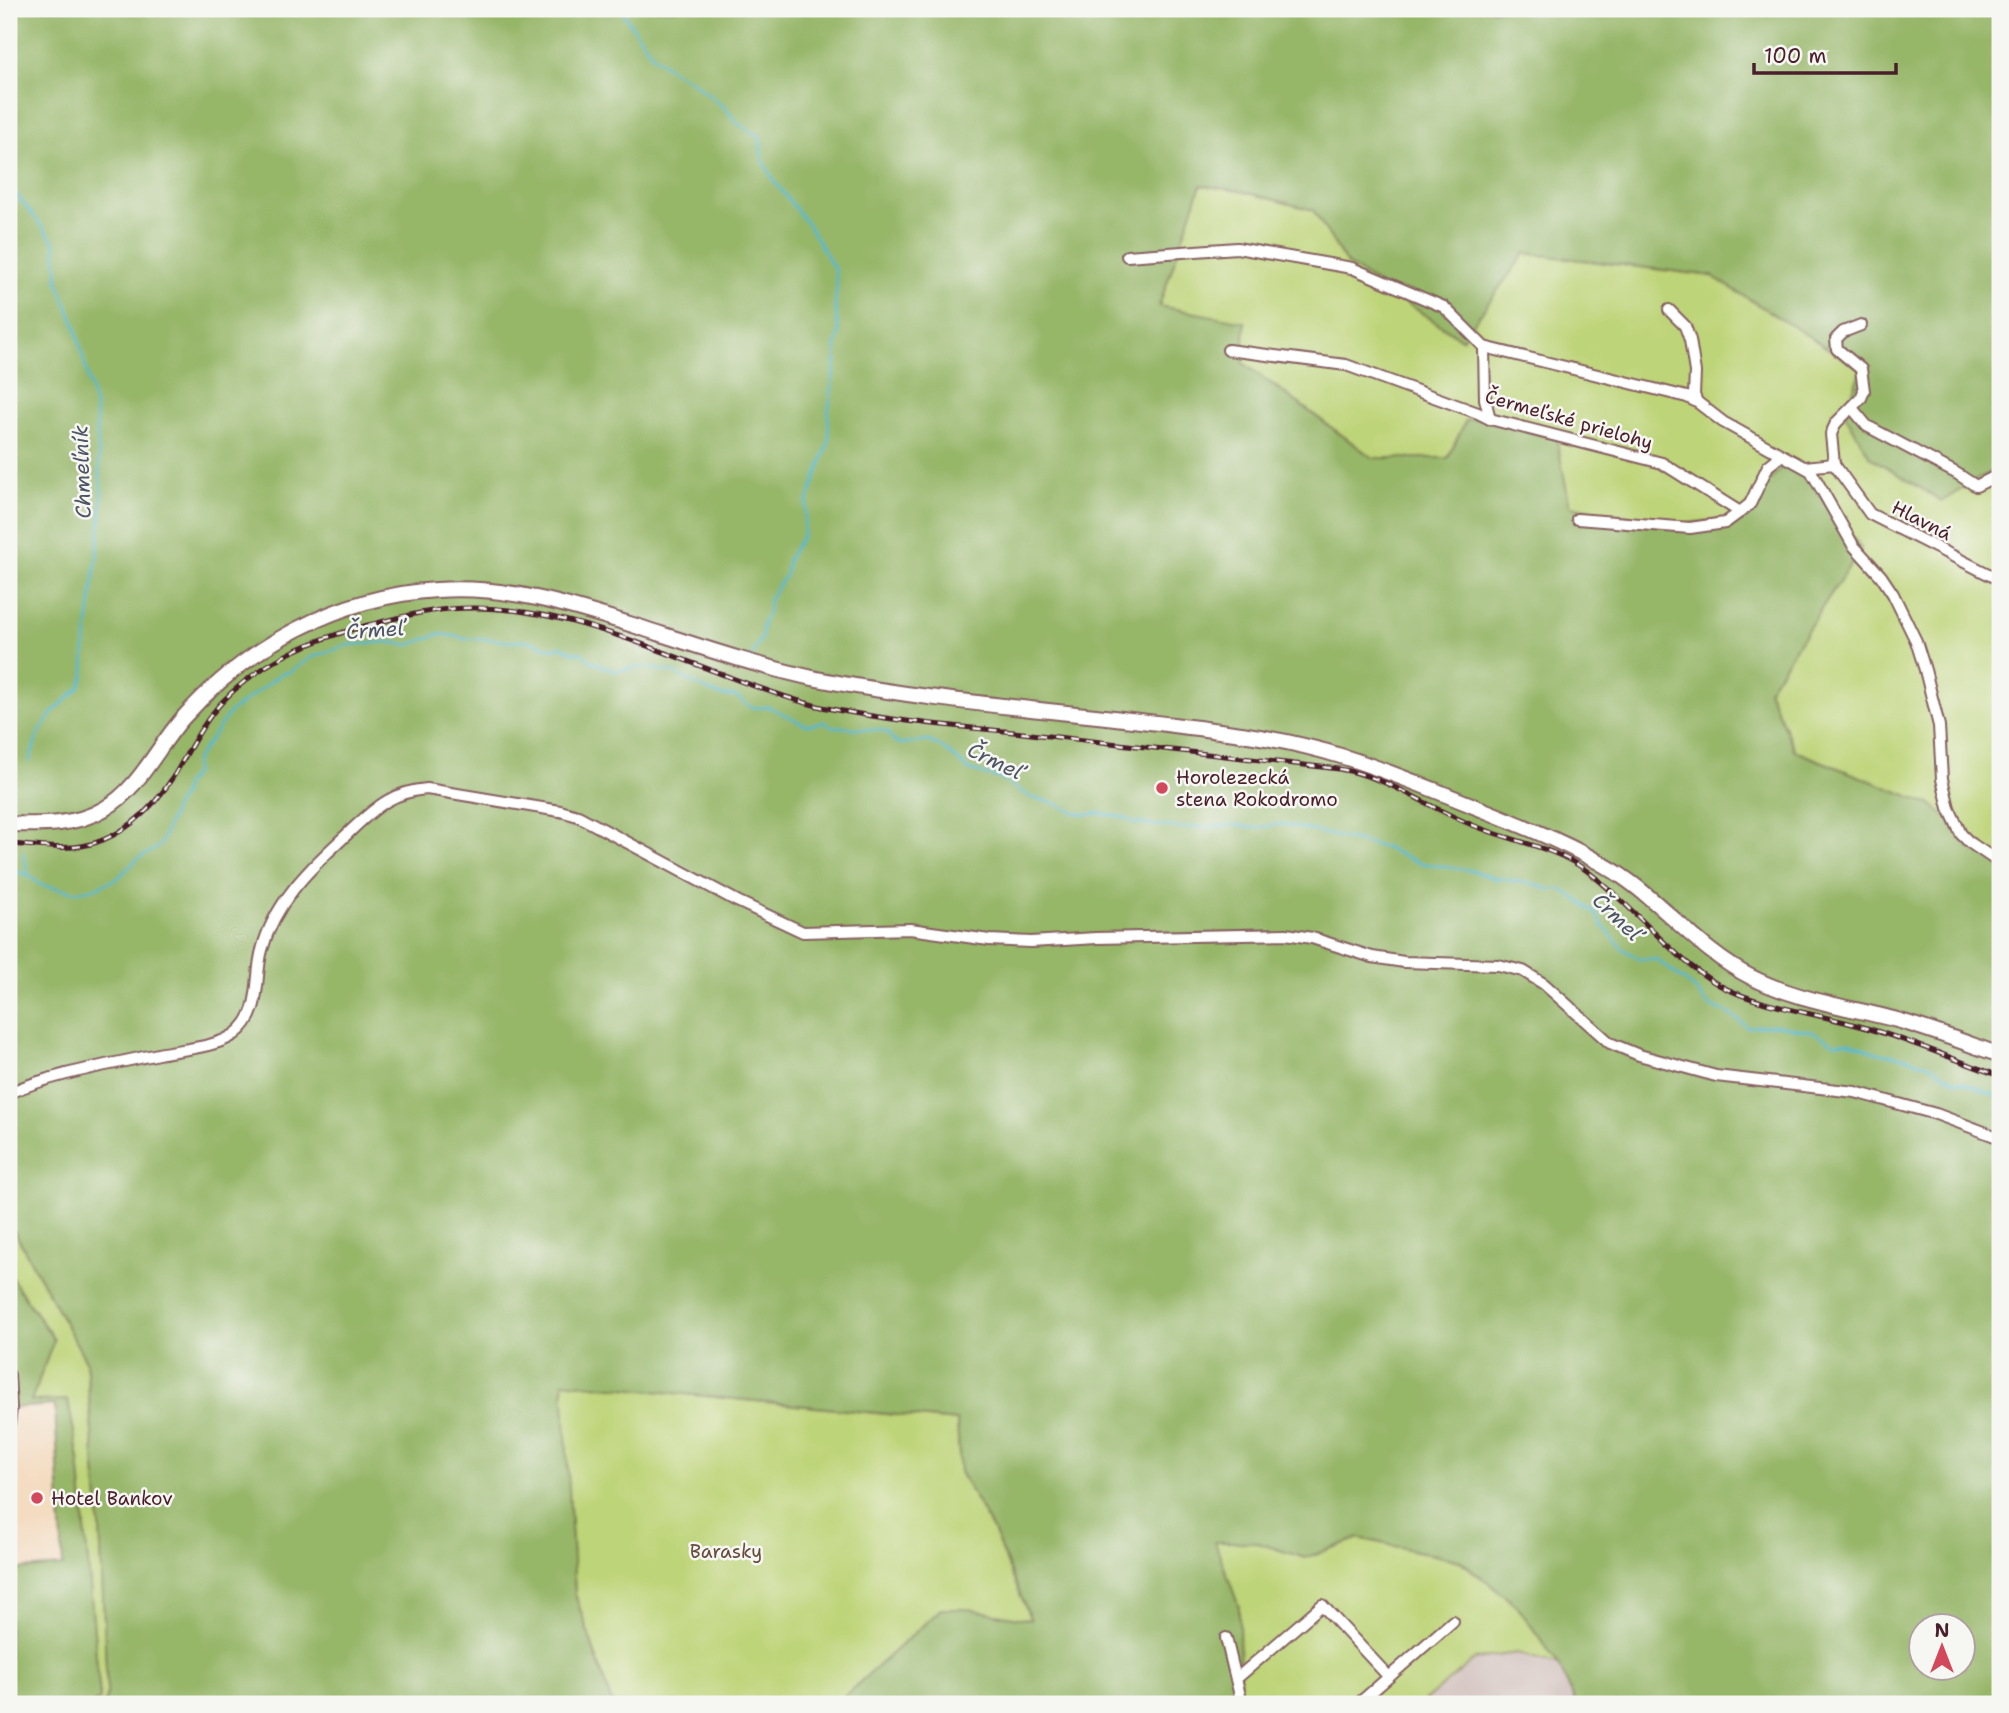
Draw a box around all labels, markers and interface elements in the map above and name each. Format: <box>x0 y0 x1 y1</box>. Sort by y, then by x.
scale bar <box>1754 32 1895 76</box>
text: 100 m <box>1764 42 1827 70</box>
street label: Čermeľské prielohy <box>1482 383 1656 455</box>
water label: Chmeľník <box>66 425 98 519</box>
street label: Hlavná <box>1888 495 1956 546</box>
water label: Črmeľ <box>345 613 409 646</box>
water label: Črmeľ <box>963 735 1032 788</box>
place label: Horolezecká stena Rokodromo <box>1176 765 1338 812</box>
marker: Horolezecká stena Rokodromo <box>1154 780 1170 796</box>
water label: Črmeľ <box>1586 886 1651 950</box>
place label: Hotel Bankov <box>51 1486 173 1511</box>
marker: Hotel Bankov <box>29 1490 45 1506</box>
park label: Barasky <box>690 1539 762 1564</box>
north arrow <box>1908 1612 1978 1682</box>
text: N <box>1934 1618 1950 1643</box>

